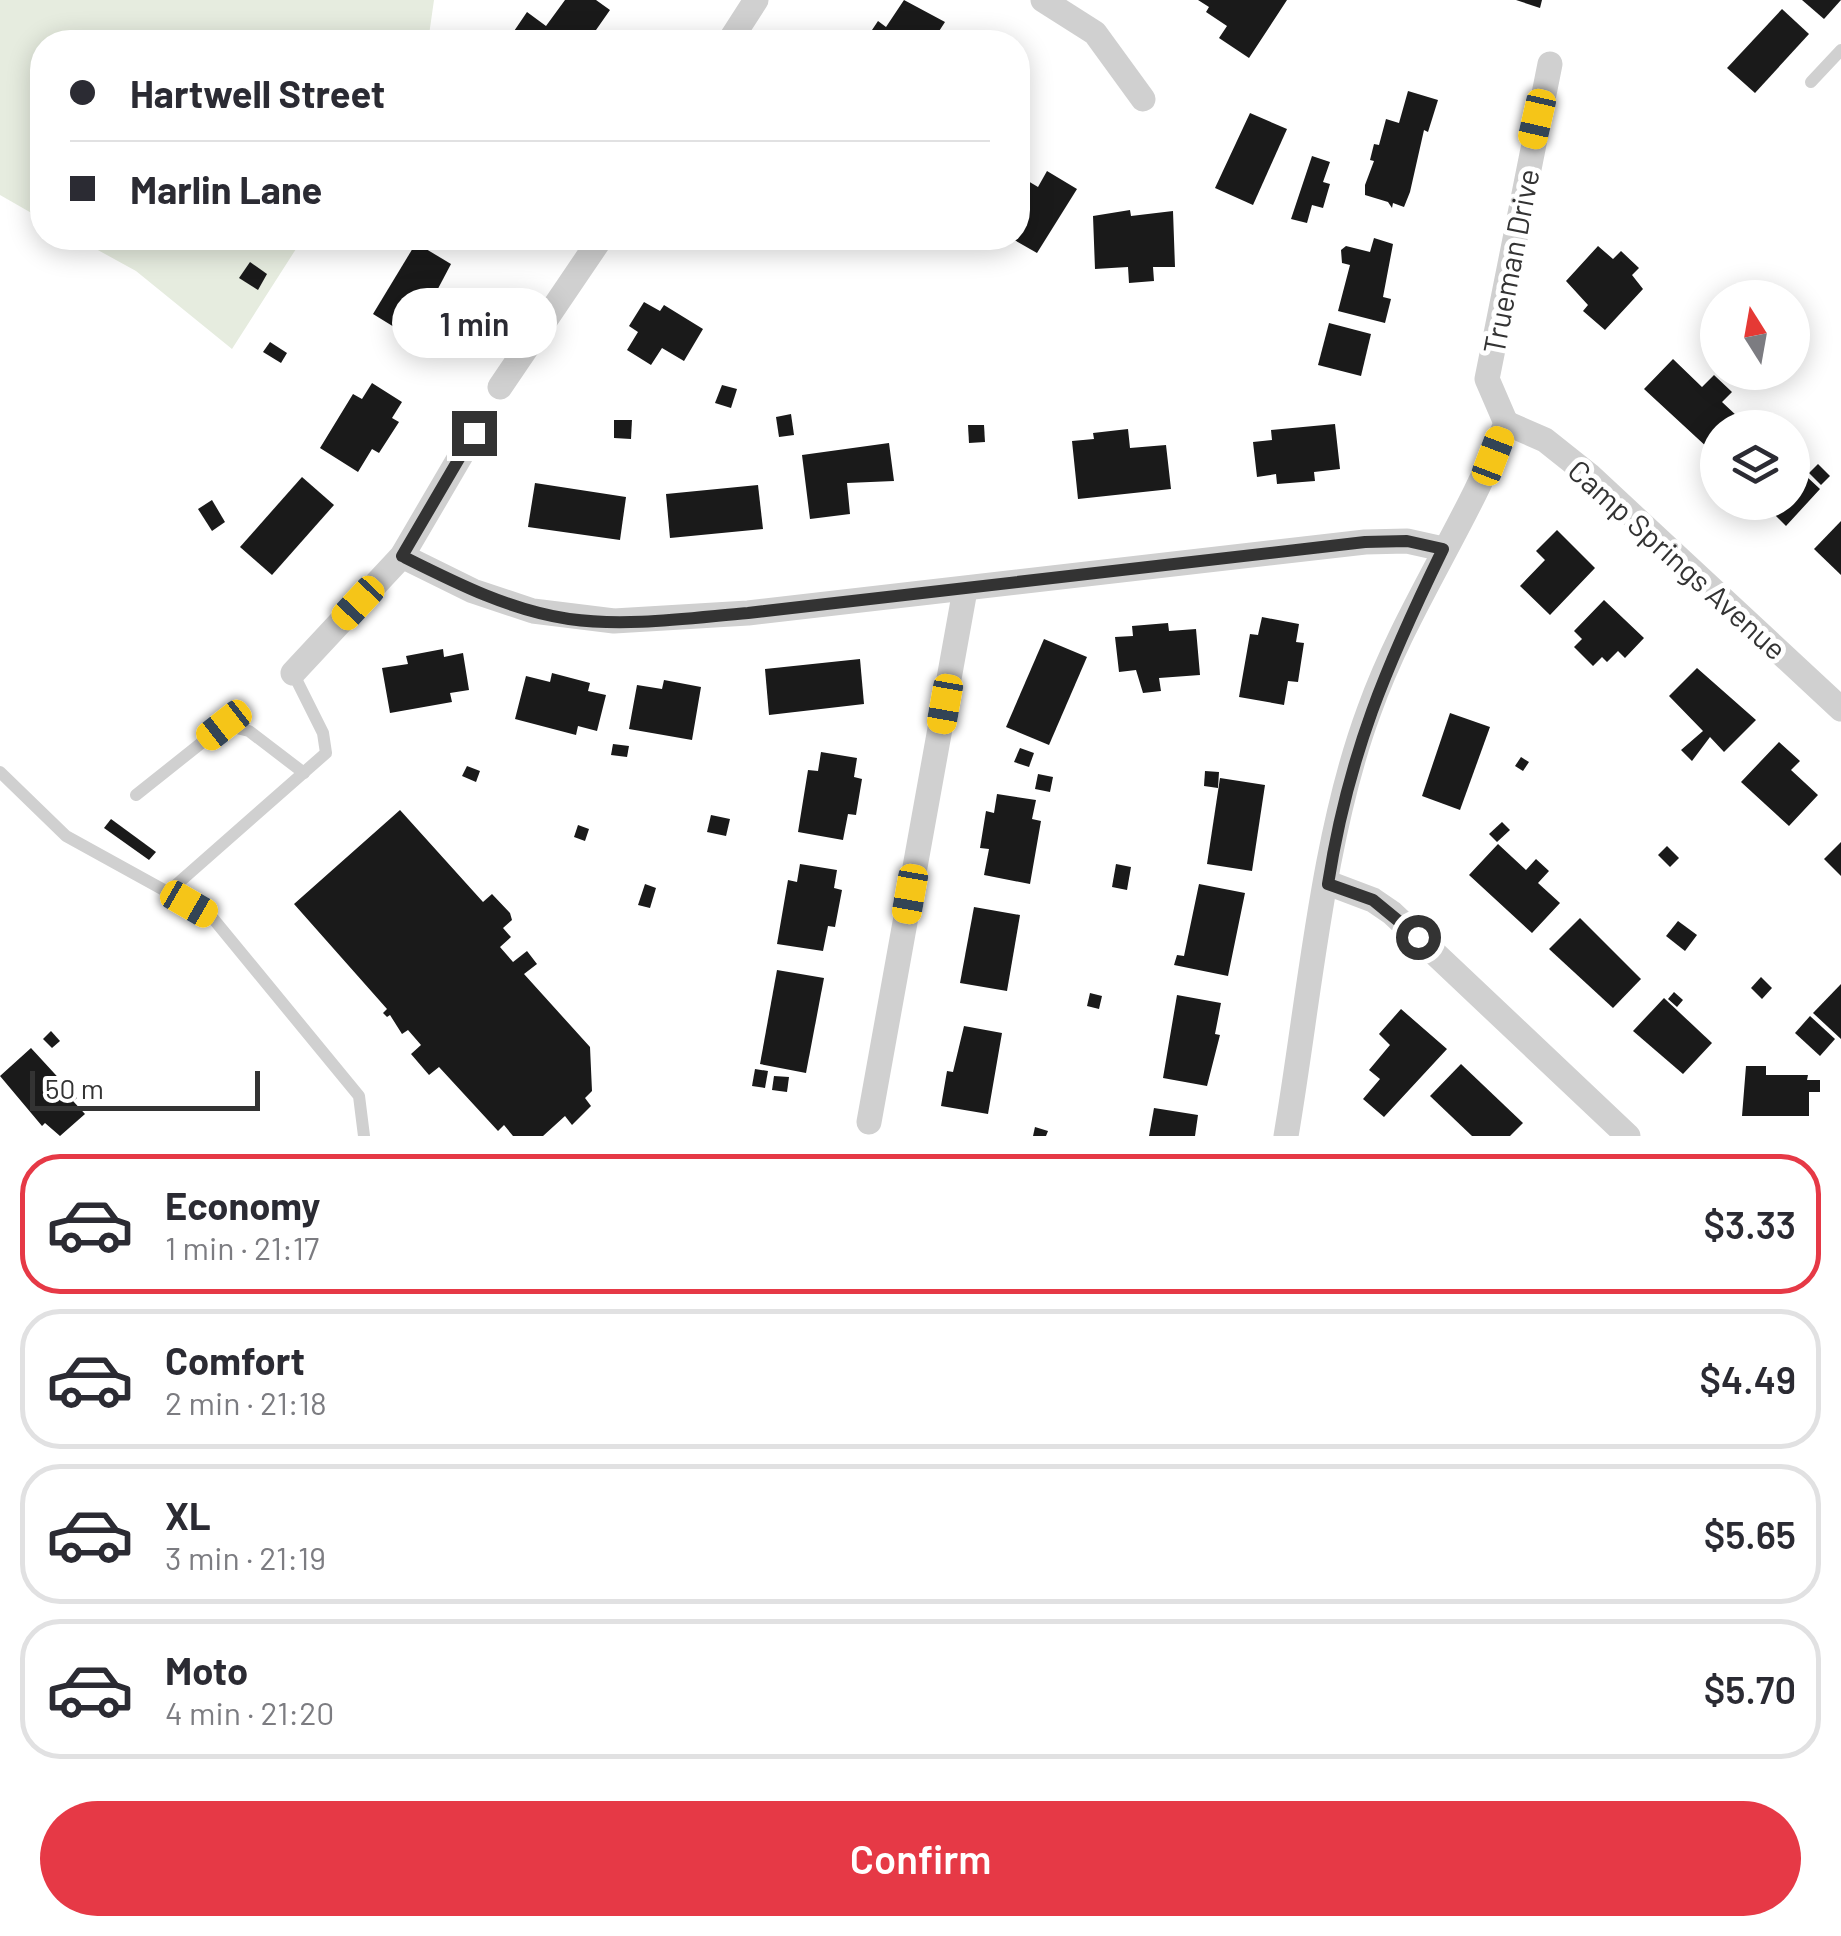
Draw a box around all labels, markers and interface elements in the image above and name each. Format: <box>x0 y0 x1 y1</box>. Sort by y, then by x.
text: Hartwell Street <box>130 70 385 116</box>
car <box>1516 86 1558 152</box>
street label: Trueman Drive <box>1474 165 1546 357</box>
text: Marlin Lane <box>130 166 322 212</box>
north arrow <box>1700 280 1810 390</box>
map controls <box>1700 280 1810 520</box>
callout: 1 min <box>392 288 556 358</box>
text: 1 min <box>440 304 509 342</box>
button: layers <box>1700 410 1810 520</box>
route end <box>452 411 497 456</box>
car <box>1468 423 1518 489</box>
street label: Camp Springs Avenue <box>1561 452 1795 666</box>
car <box>327 571 389 635</box>
car <box>925 672 965 736</box>
car <box>191 695 257 755</box>
car <box>890 862 930 926</box>
car <box>156 876 222 932</box>
route start <box>1396 915 1441 960</box>
scale bar <box>30 1066 260 1110</box>
text: 50 m <box>45 1071 104 1105</box>
icon: car <box>45 1179 135 1269</box>
text: Economy <box>165 1182 320 1228</box>
text: $3.33 <box>1704 1201 1796 1247</box>
text: 1 min · 21:17 <box>165 1228 319 1266</box>
icon: car <box>45 1334 135 1424</box>
text: Comfort <box>165 1337 305 1383</box>
text: $4.49 <box>1700 1356 1796 1402</box>
text: 2 min · 21:18 <box>165 1383 327 1421</box>
icon: car <box>45 1489 135 1579</box>
text: XL <box>165 1492 211 1538</box>
text: $5.65 <box>1704 1511 1796 1557</box>
text: 3 min · 21:19 <box>165 1538 326 1576</box>
icon: car <box>45 1644 135 1734</box>
text: Moto <box>165 1647 248 1693</box>
text: $5.70 <box>1704 1666 1796 1712</box>
text: 4 min · 21:20 <box>165 1693 334 1731</box>
button: Confirm <box>40 1801 1801 1916</box>

